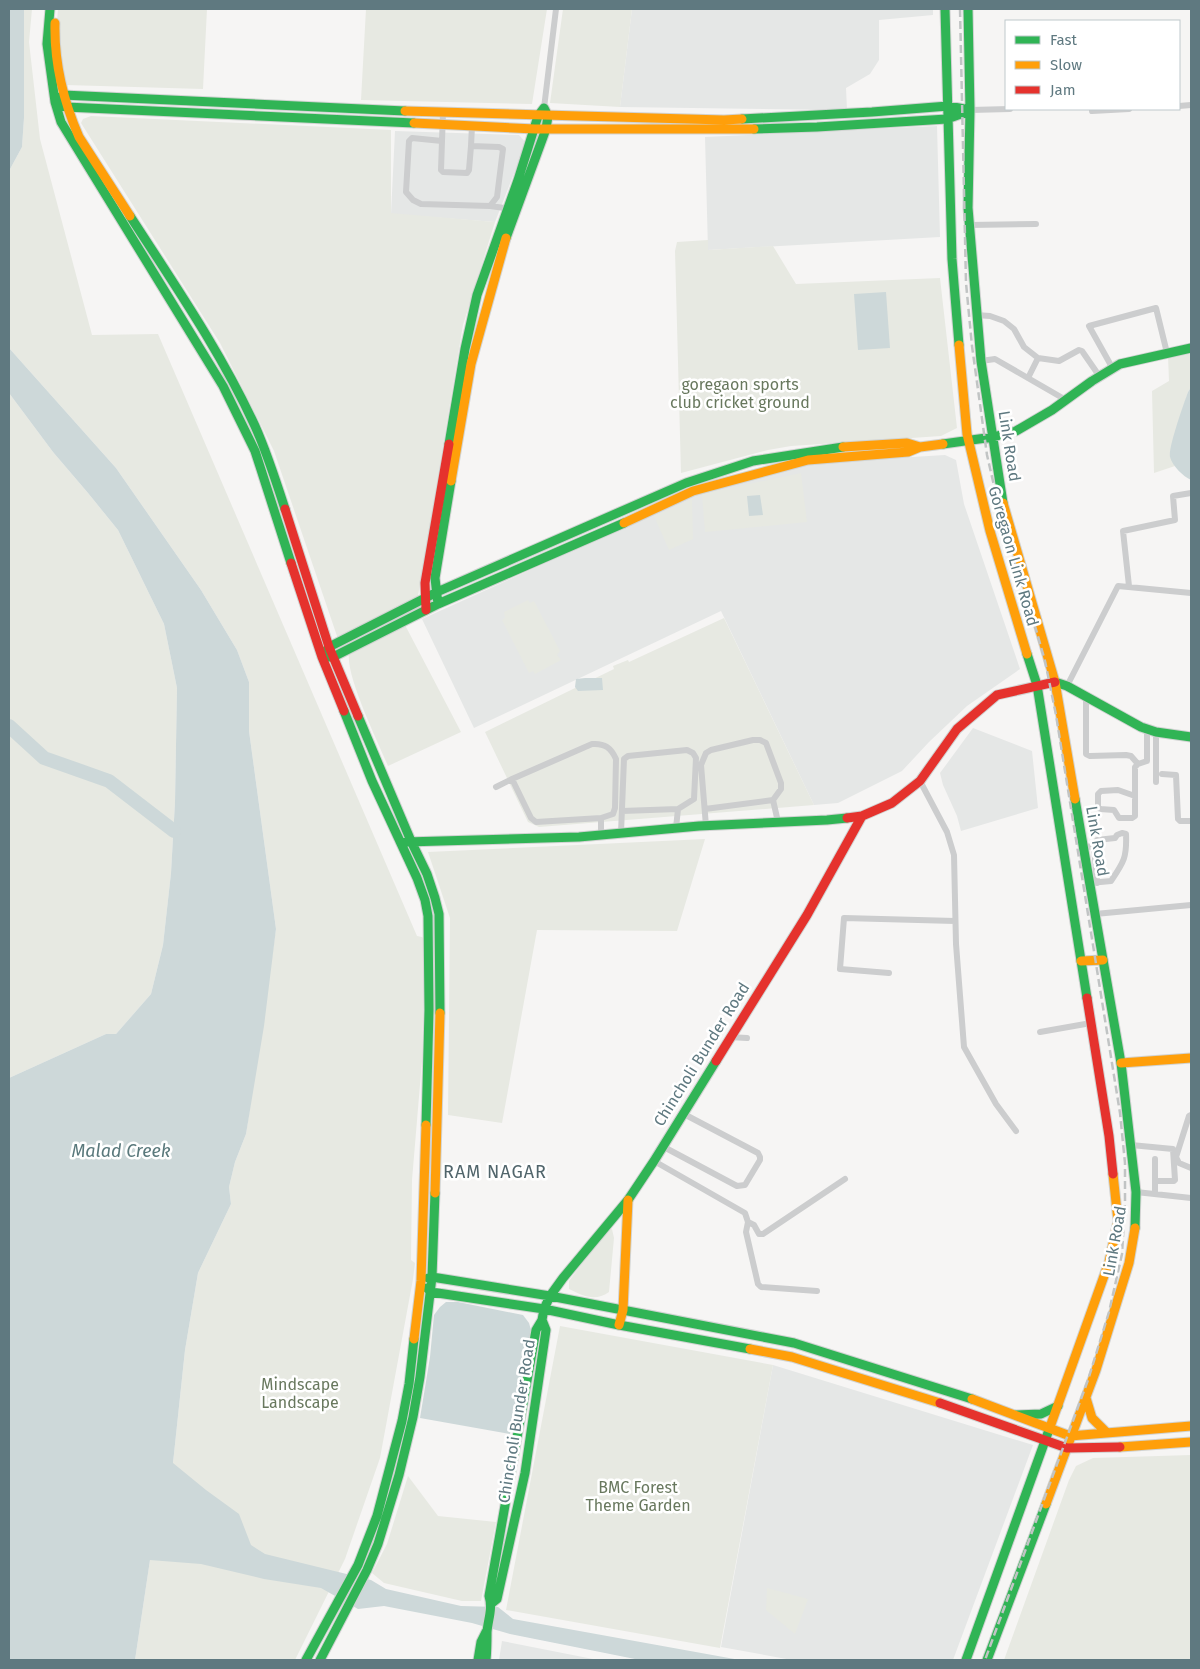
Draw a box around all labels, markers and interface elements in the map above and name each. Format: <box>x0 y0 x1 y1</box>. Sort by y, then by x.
legend <box>1005 20 1180 110</box>
text: Fast <box>1050 31 1077 49</box>
text: Slow <box>1050 56 1082 74</box>
text: Jam <box>1050 81 1076 99</box>
park label: goregaon sports club cricket ground <box>670 375 810 412</box>
street label: Link Road <box>995 409 1024 483</box>
street label: Goregaon Link Road <box>984 484 1043 628</box>
street label: Link Road <box>1082 804 1113 878</box>
street label: Chincholi Bunder Road <box>649 979 753 1130</box>
water label: Malad Creek <box>71 1140 171 1162</box>
district label: RAM NAGAR <box>443 1161 547 1183</box>
street label: Link Road <box>1099 1204 1130 1278</box>
street label: Chincholi Bunder Road <box>494 1338 539 1504</box>
park label: Mindscape Landscape <box>261 1375 339 1412</box>
park label: BMC Forest Theme Garden <box>585 1478 691 1515</box>

